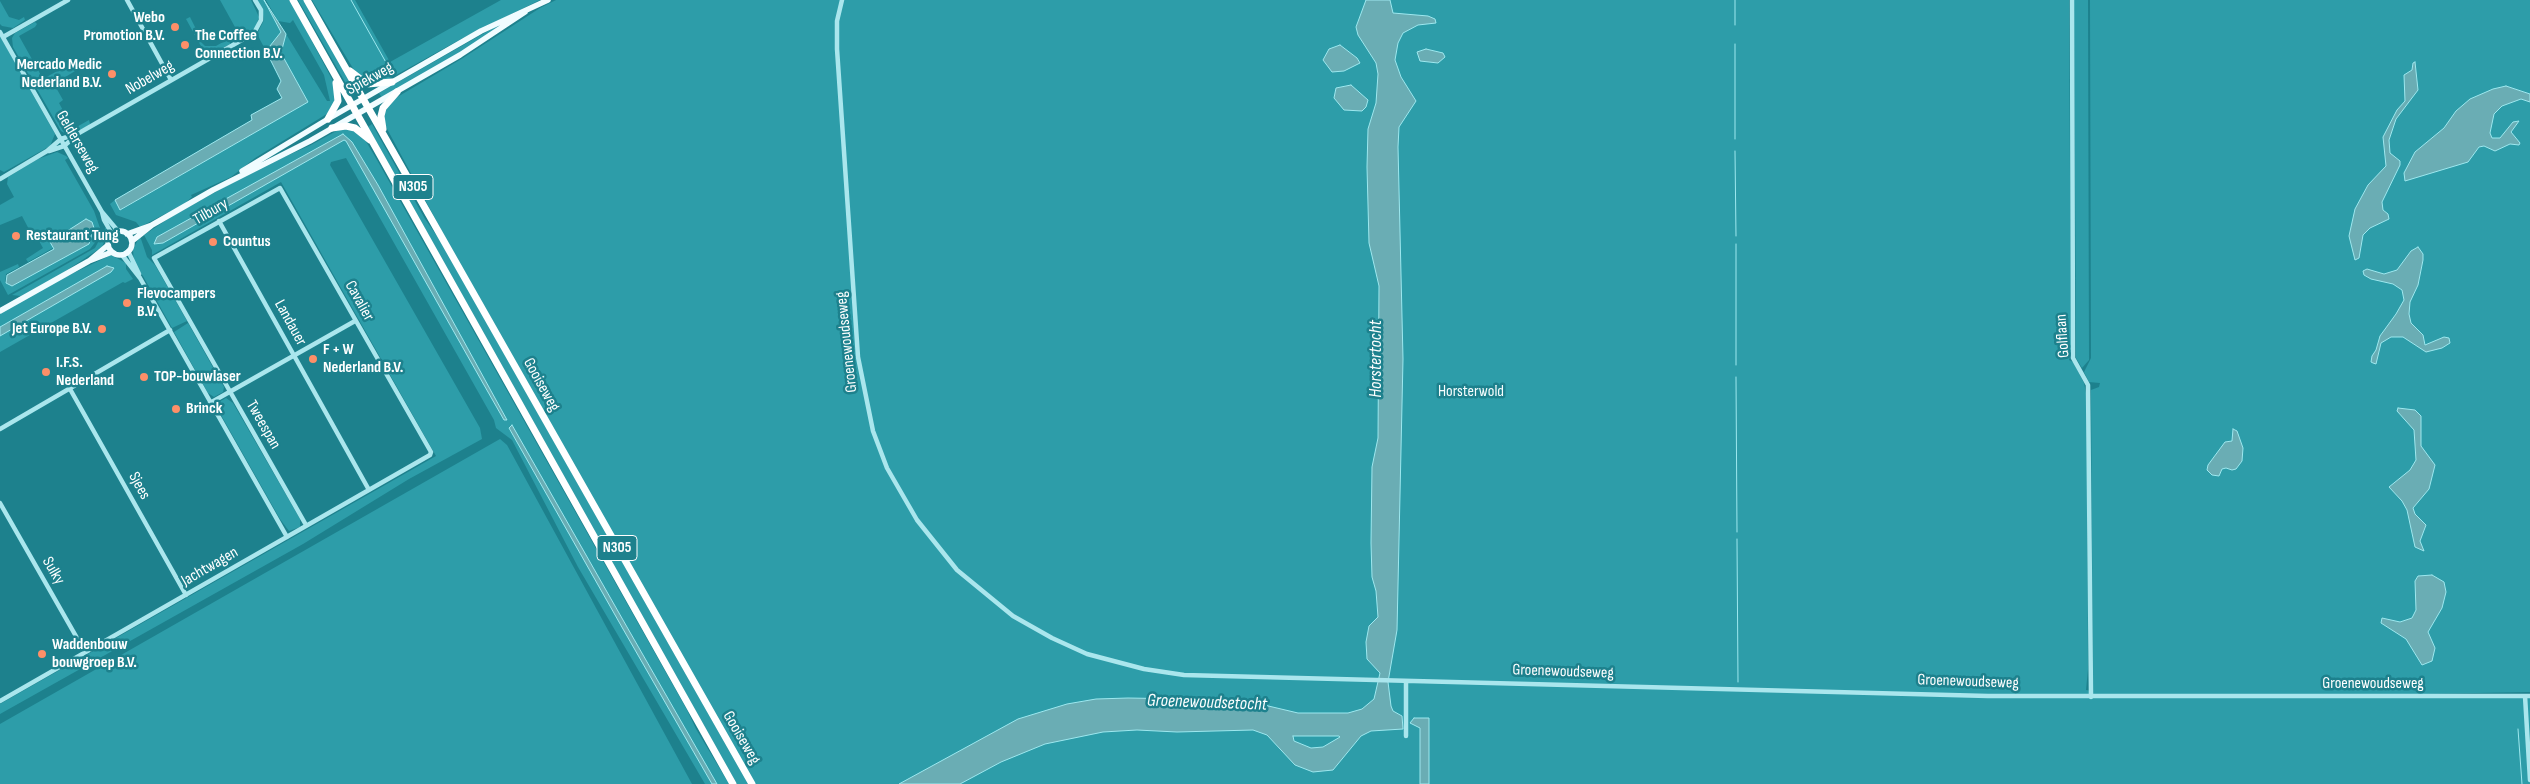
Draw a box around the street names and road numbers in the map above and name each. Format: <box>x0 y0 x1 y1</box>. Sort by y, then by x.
street label: Nobelweg <box>122 57 178 99</box>
street label: Spiekweg <box>343 58 397 100</box>
street label: Gelderseweg <box>52 107 102 177</box>
road number: N305 <box>393 174 433 200</box>
street label: Tilbury <box>190 195 232 229</box>
street label: Cavalier <box>340 278 378 324</box>
street label: Groenewoudseweg <box>832 291 862 393</box>
street label: Landauer <box>270 297 310 349</box>
street label: Golflaan <box>2052 313 2074 359</box>
street label: Gooiseweg <box>519 355 563 415</box>
street label: Tweespan <box>241 397 285 453</box>
street label: Sjees <box>124 469 154 503</box>
road number: N305 <box>597 536 637 560</box>
street label: Jachtwagen <box>178 543 242 591</box>
street label: Sulky <box>37 554 69 588</box>
street label: Groenewoudseweg <box>1512 661 1614 683</box>
street label: Groenewoudseweg <box>1917 671 2019 693</box>
street label: Groenewoudseweg <box>2322 674 2424 694</box>
street label: Gooiseweg <box>718 708 764 768</box>

